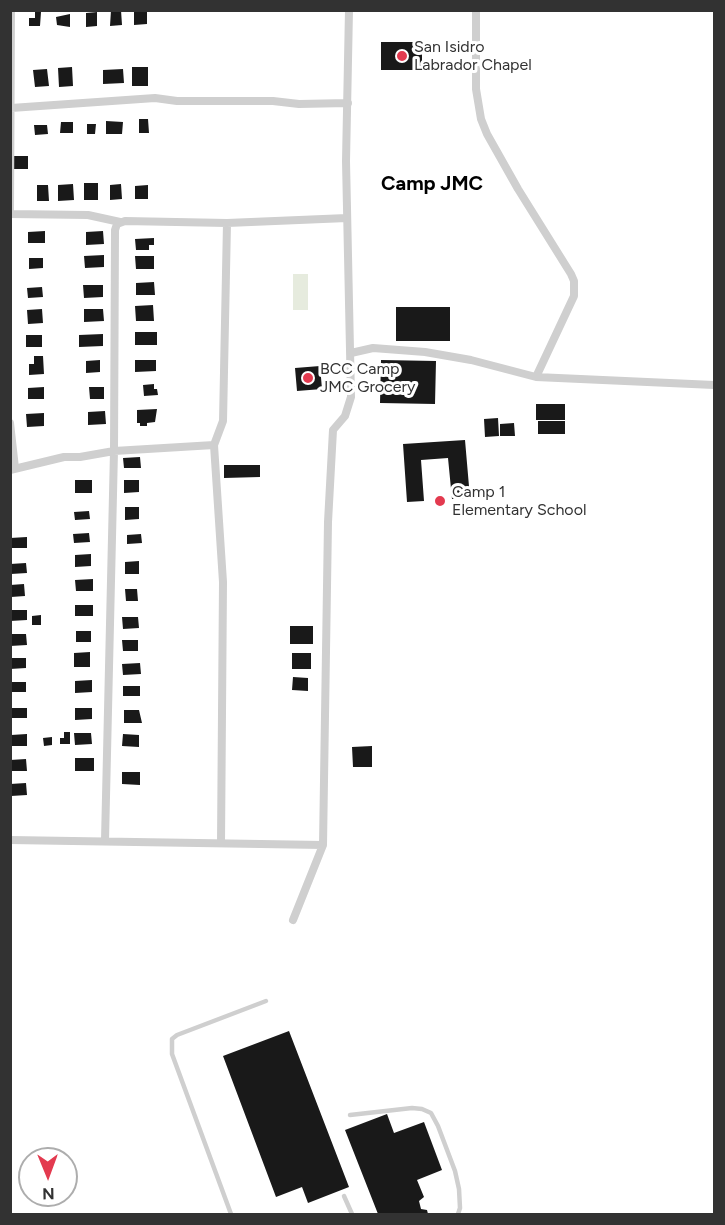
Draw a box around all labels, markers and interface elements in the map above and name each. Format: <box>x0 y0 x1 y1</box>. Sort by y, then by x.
place label: San Isidro Labrador Chapel <box>414 37 532 75</box>
marker: San Isidro Labrador Chapel <box>395 49 409 63</box>
district label: Camp JMC <box>381 172 483 196</box>
place label: BCC Camp JMC Grocery <box>320 359 415 397</box>
marker: BCC Camp JMC Grocery <box>301 371 315 385</box>
place label: Camp 1 Elementary School <box>452 482 586 520</box>
marker: Camp 1 Elementary School <box>433 494 447 508</box>
north arrow <box>18 1147 78 1207</box>
text: N <box>42 1184 55 1203</box>

